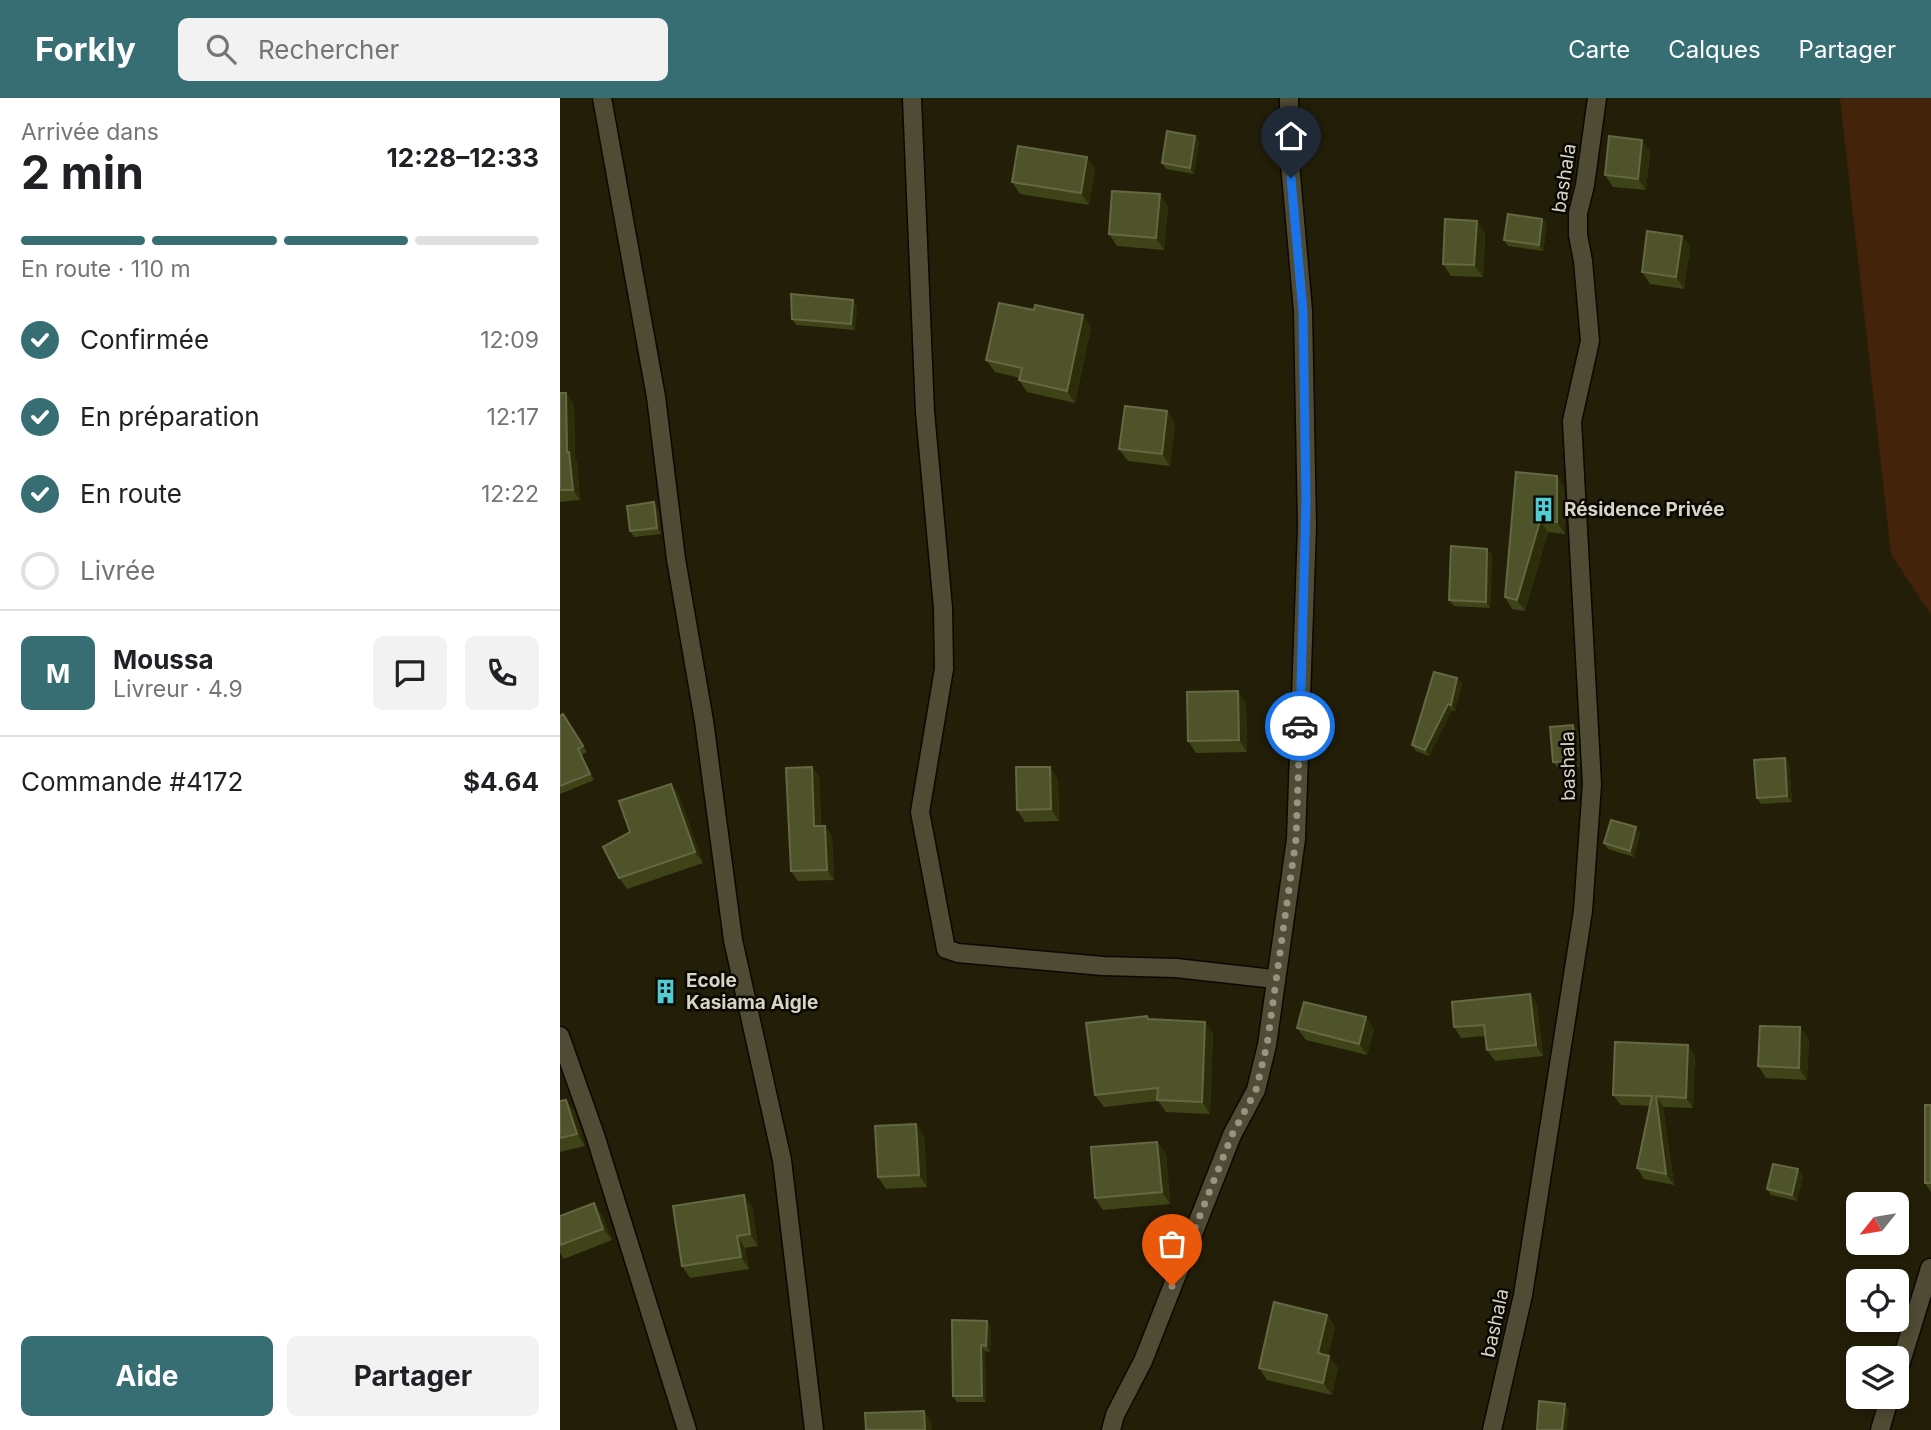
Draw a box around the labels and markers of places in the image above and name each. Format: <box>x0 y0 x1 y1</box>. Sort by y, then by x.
pin <box>1261 106 1321 178</box>
building icon: Résidence Privée <box>1530 495 1558 523</box>
place label: Résidence Privée <box>1564 498 1725 521</box>
place label: Ecole Kasiama Aigle <box>686 969 818 1014</box>
building icon: Ecole Kasiama Aigle <box>652 977 680 1005</box>
pin <box>1142 1214 1202 1286</box>

